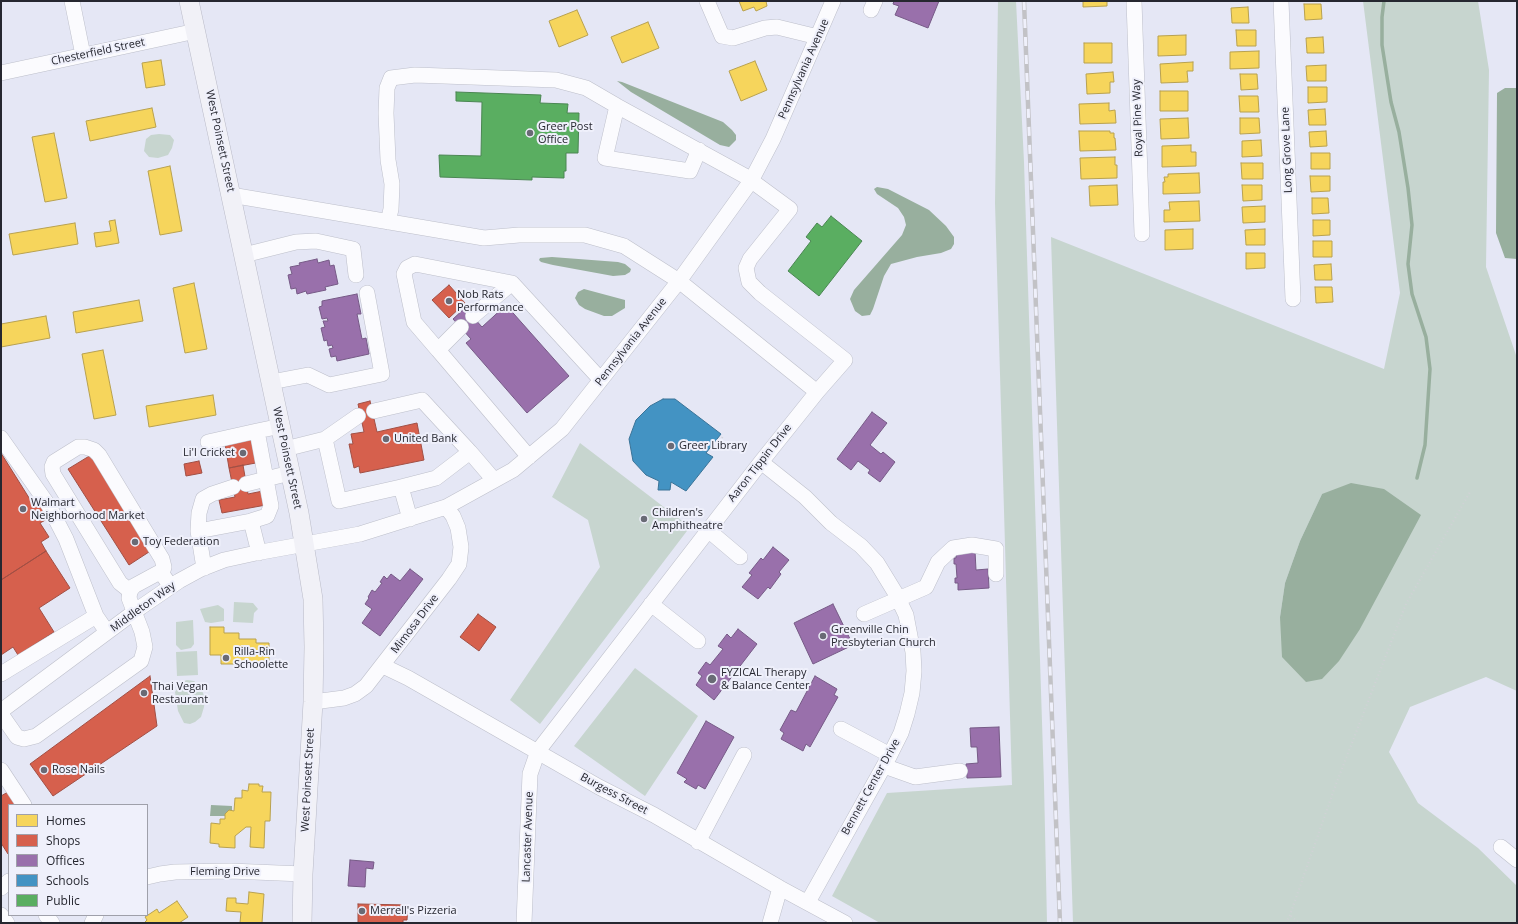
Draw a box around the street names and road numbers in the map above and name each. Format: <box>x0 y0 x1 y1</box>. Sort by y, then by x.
street label: Pennsylvania Avenue <box>776 17 832 121</box>
street label: Chesterfield Street <box>50 36 146 68</box>
street label: Royal Pine Way <box>1130 79 1146 157</box>
street label: West Poinsett Street <box>203 89 237 193</box>
street label: Long Grove Lane <box>1279 107 1295 193</box>
street label: Pennsylvania Avenue <box>592 295 670 389</box>
street label: West Poinsett Street <box>270 406 304 510</box>
street label: Aaron Tippin Drive <box>725 421 795 505</box>
street label: Middleton Way <box>108 579 178 635</box>
street label: Mimosa Drive <box>388 592 442 656</box>
street label: West Poinsett Street <box>299 728 317 832</box>
street label: Bennett Center Drive <box>839 737 903 837</box>
street label: Burgess Street <box>578 771 650 817</box>
street label: Lancaster Avenue <box>520 791 536 883</box>
street label: Fleming Drive <box>190 865 260 879</box>

